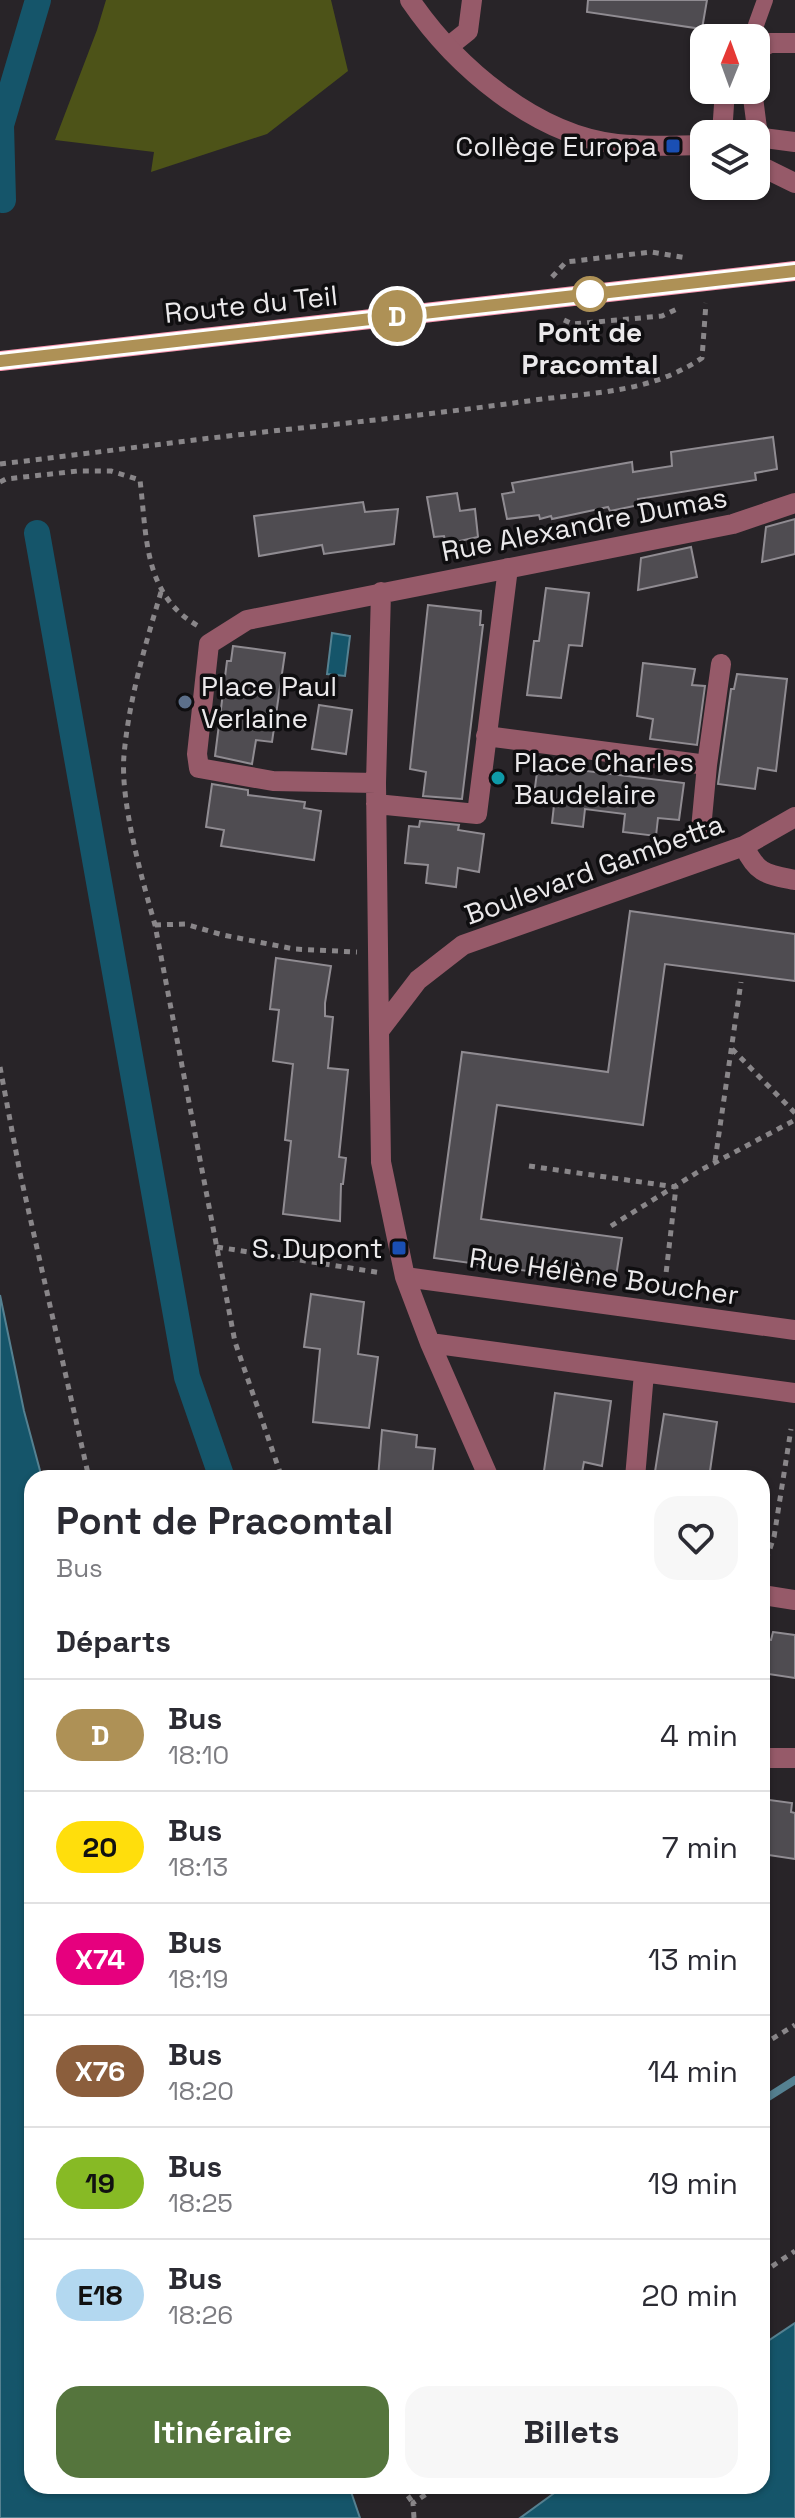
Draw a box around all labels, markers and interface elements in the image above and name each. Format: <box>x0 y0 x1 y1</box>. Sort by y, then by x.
north arrow <box>690 24 770 104</box>
map controls <box>690 24 770 200</box>
button: layers <box>690 120 770 200</box>
place label: Collège Europa <box>455 128 657 164</box>
marker: Collège Europa <box>664 137 682 155</box>
street label: Route du Teil <box>163 277 339 331</box>
marker: Pont de Pracomtal <box>573 277 607 311</box>
line badge: D <box>371 290 423 342</box>
text: D <box>388 298 406 334</box>
place label: Pont de Pracomtal <box>521 314 659 382</box>
street label: Rue Alexandre Dumas <box>438 479 730 569</box>
place label: Place Paul Verlaine <box>201 668 337 736</box>
marker: Place Paul Verlaine <box>176 693 194 711</box>
place label: Place Charles Baudelaire <box>514 744 694 812</box>
marker: Place Charles Baudelaire <box>489 769 507 787</box>
street label: Boulevard Gambetta <box>460 805 728 933</box>
place label: S. Dupont <box>252 1230 383 1266</box>
marker: S. Dupont <box>390 1239 408 1257</box>
street label: Rue Hélène Boucher <box>467 1239 741 1313</box>
button: heart <box>654 1496 738 1580</box>
text: Pont de Pracomtal <box>56 1497 393 1545</box>
text: Bus <box>56 1551 103 1585</box>
text: Départs <box>56 1622 171 1661</box>
text: Bus <box>168 1699 222 1738</box>
text: 4 min <box>660 1716 738 1755</box>
text: D <box>91 1717 109 1753</box>
text: 18:10 <box>168 1738 229 1772</box>
text: Bus <box>168 1811 222 1850</box>
text: 7 min <box>662 1828 738 1867</box>
text: 20 <box>83 1829 117 1865</box>
text: 18:13 <box>168 1850 228 1884</box>
text: Bus <box>168 1923 222 1962</box>
text: 13 min <box>648 1940 738 1979</box>
text: X74 <box>75 1941 125 1977</box>
text: 18:19 <box>168 1962 228 1996</box>
text: Bus <box>168 2035 222 2074</box>
text: 14 min <box>647 2052 738 2091</box>
text: X76 <box>75 2053 125 2089</box>
text: 18:20 <box>168 2074 234 2108</box>
text: Bus <box>168 2147 222 2186</box>
text: 19 min <box>648 2164 738 2203</box>
text: 19 <box>85 2165 115 2201</box>
text: 18:25 <box>168 2186 233 2220</box>
text: Bus <box>168 2259 222 2298</box>
text: 20 min <box>641 2276 738 2315</box>
text: E18 <box>78 2277 122 2313</box>
text: 18:26 <box>168 2298 233 2332</box>
button: Itinéraire <box>56 2386 389 2478</box>
button: Billets <box>405 2386 738 2478</box>

